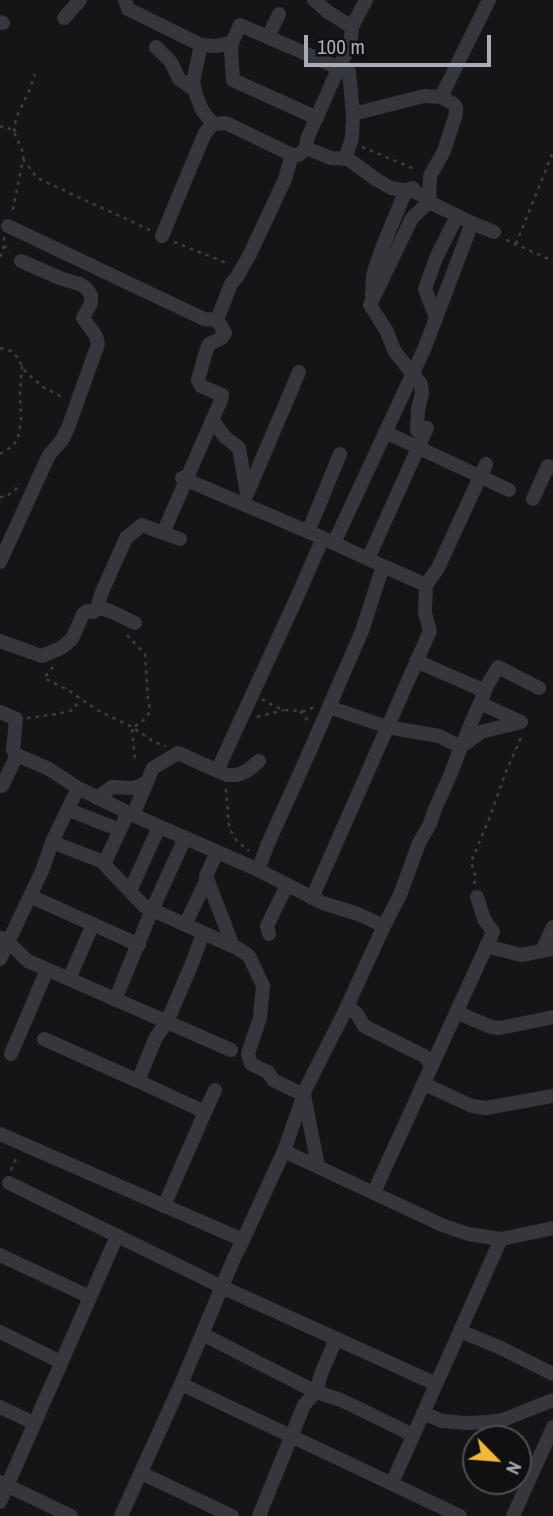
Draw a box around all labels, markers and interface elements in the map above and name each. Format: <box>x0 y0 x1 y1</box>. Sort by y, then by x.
scale bar <box>308 21 495 65</box>
text: 100 m <box>317 32 365 61</box>
north arrow <box>462 1425 532 1495</box>
text: N <box>500 1457 528 1479</box>

